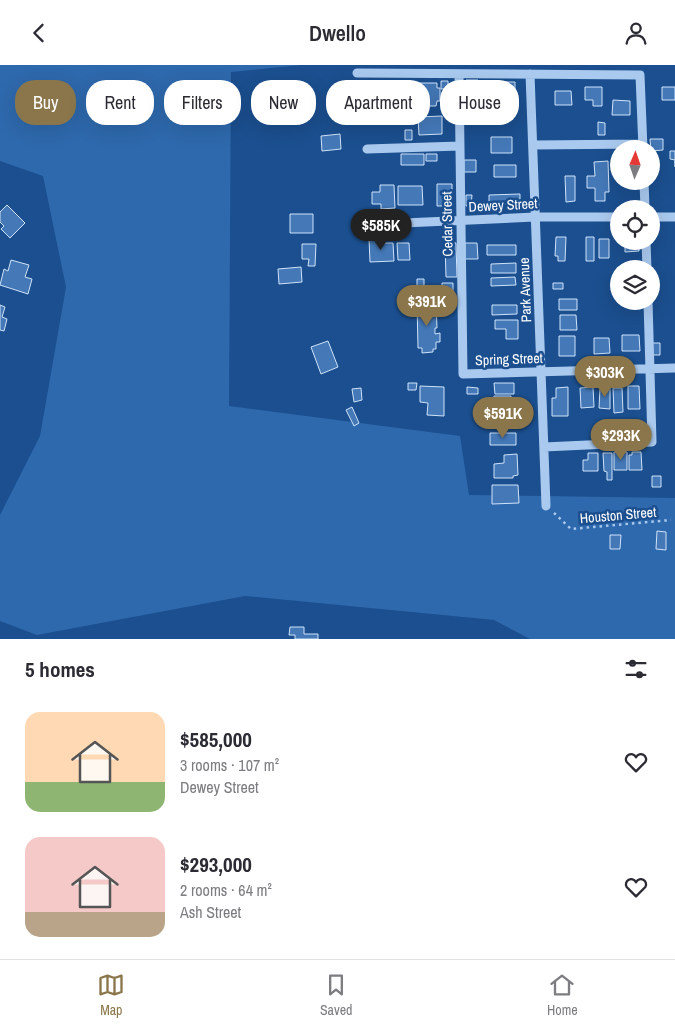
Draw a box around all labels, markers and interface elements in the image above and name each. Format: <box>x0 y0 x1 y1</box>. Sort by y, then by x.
text: Dwello <box>309 18 366 48</box>
icon: back <box>25 19 53 47</box>
icon: person <box>622 19 650 47</box>
chip: Buy <box>15 80 76 125</box>
chip: Rent <box>86 80 154 125</box>
chip: Filters <box>164 80 241 125</box>
chip: New <box>251 80 316 125</box>
chip: Apartment <box>326 80 430 125</box>
chip: House <box>440 80 519 125</box>
north arrow <box>610 140 660 190</box>
map controls <box>610 140 660 310</box>
street label: Cedar Street <box>437 191 457 257</box>
street label: Dewey Street <box>468 194 538 216</box>
button: locate <box>610 200 660 250</box>
pin: $585K <box>346 209 416 251</box>
text: $585K <box>362 214 400 236</box>
street label: Park Avenue <box>515 257 535 323</box>
button: layers <box>610 260 660 310</box>
pin: $391K <box>392 285 462 327</box>
text: $391K <box>408 290 446 312</box>
street label: Spring Street <box>475 349 543 369</box>
pin: $303K <box>570 355 640 398</box>
text: $303K <box>586 361 624 383</box>
pin: $591K <box>468 397 538 439</box>
text: $591K <box>484 402 522 424</box>
pin: $293K <box>586 419 656 461</box>
text: $293K <box>602 424 640 446</box>
street label: Houston Street <box>579 503 657 527</box>
text: 5 homes <box>25 655 95 684</box>
icon: filters <box>622 655 650 683</box>
text: $585,000 <box>180 725 252 754</box>
icon: home <box>65 732 125 792</box>
icon: heart <box>622 748 650 776</box>
text: 3 rooms · 107 m² <box>180 754 279 776</box>
text: Dewey Street <box>180 776 259 798</box>
text: $293,000 <box>180 850 252 879</box>
icon: home <box>65 857 125 917</box>
icon: heart <box>622 873 650 901</box>
text: 2 rooms · 64 m² <box>180 879 272 901</box>
text: Ash Street <box>180 901 241 923</box>
tab: Map <box>97 971 125 1019</box>
tab: Saved <box>320 971 352 1019</box>
tab: Home <box>547 971 578 1019</box>

